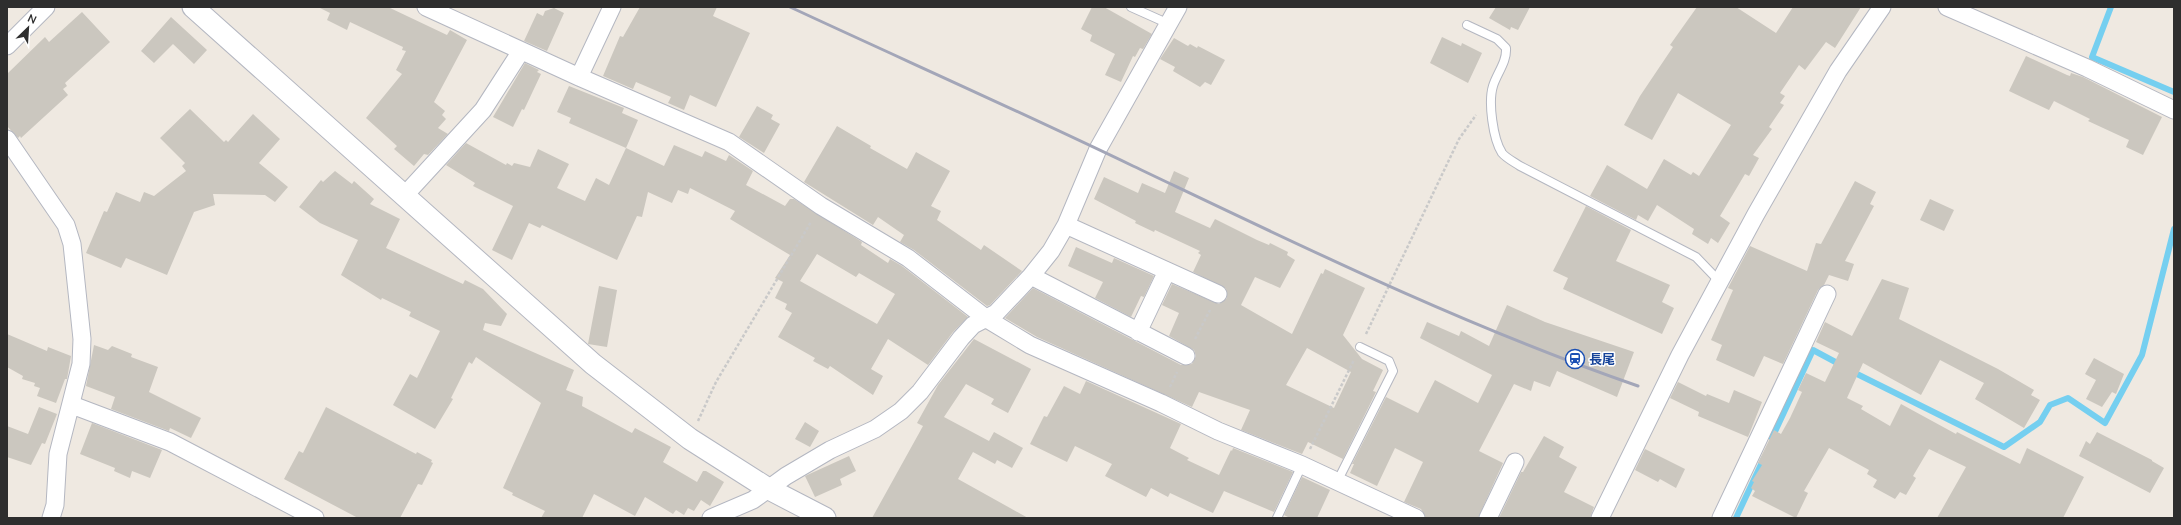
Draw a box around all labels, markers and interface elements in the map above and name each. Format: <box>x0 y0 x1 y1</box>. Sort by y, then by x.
north arrow <box>8 8 48 48</box>
text: N <box>25 11 39 28</box>
station icon: 長尾 <box>1564 348 1586 370</box>
place label: 長尾 <box>1589 351 1615 369</box>

